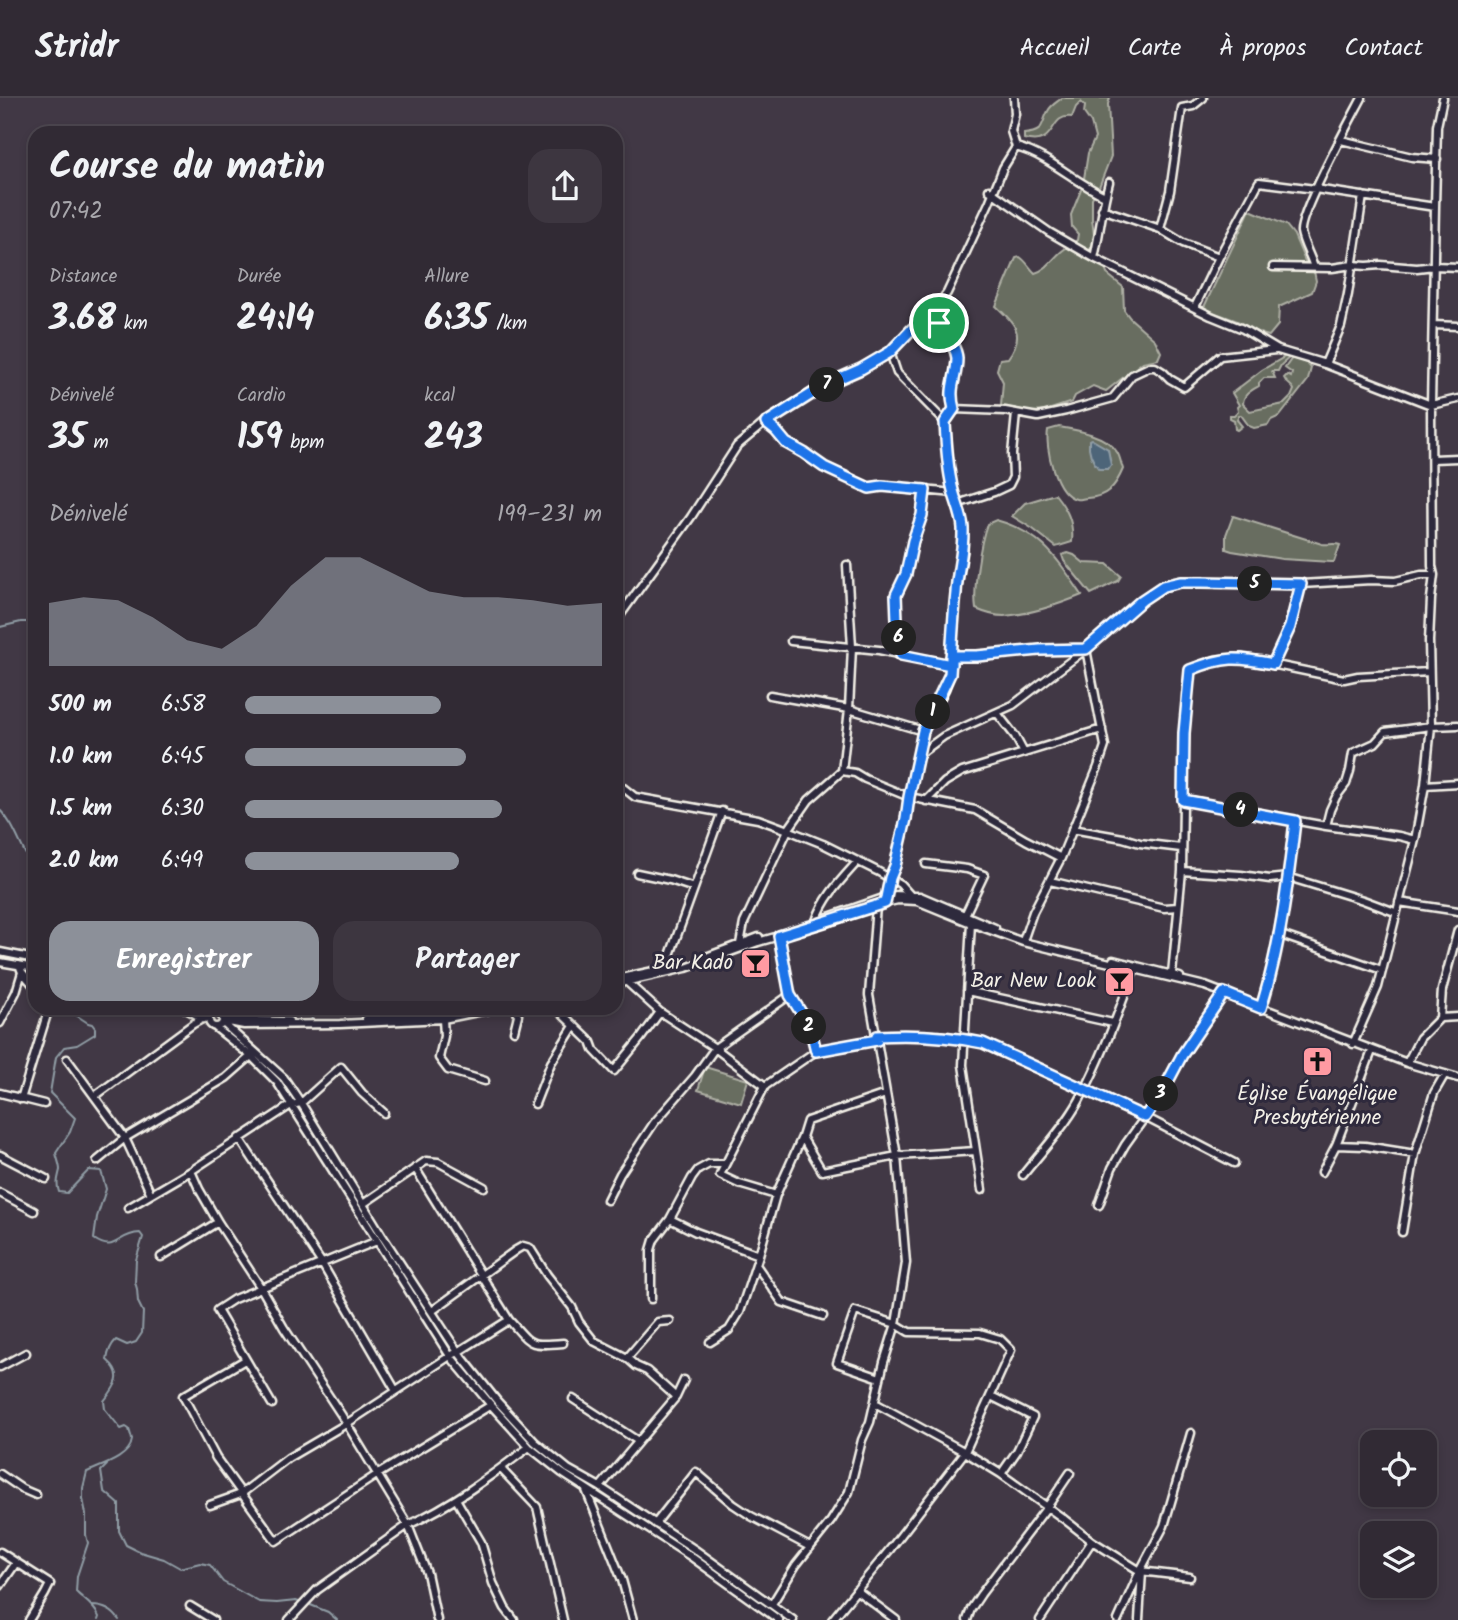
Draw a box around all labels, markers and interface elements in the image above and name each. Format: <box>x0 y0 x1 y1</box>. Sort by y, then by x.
text: Stridr <box>35 22 118 75</box>
text: Accueil <box>1020 29 1090 68</box>
text: Carte <box>1128 29 1181 68</box>
text: À propos <box>1219 29 1306 68</box>
text: Contact <box>1344 29 1423 68</box>
text: Course du matin <box>49 138 325 198</box>
button: share <box>528 149 602 223</box>
text: 07:42 <box>49 194 103 230</box>
text: Distance <box>49 262 117 292</box>
text: Durée <box>237 262 281 292</box>
text: Allure <box>424 262 469 292</box>
text: 3.68 <box>49 292 116 348</box>
text: 24:14 <box>237 292 314 348</box>
text: 6:35 <box>424 292 489 348</box>
pin <box>909 293 969 353</box>
icon: arrive <box>920 304 958 342</box>
text: km <box>116 309 148 339</box>
text: /km <box>489 309 527 339</box>
pin: 7 <box>810 368 844 402</box>
text: 7 <box>822 369 831 399</box>
text: Dénivelé <box>49 381 114 411</box>
text: Cardio <box>237 381 286 411</box>
text: kcal <box>424 381 455 411</box>
text: 35 <box>49 411 86 467</box>
text: 159 <box>237 411 283 467</box>
text: 243 <box>424 411 483 467</box>
text: m <box>86 428 109 458</box>
text: bpm <box>283 428 324 458</box>
text: Dénivelé <box>49 497 127 533</box>
text: 199–231 m <box>497 497 602 533</box>
pin: 5 <box>1238 566 1272 602</box>
text: 5 <box>1250 568 1259 598</box>
pin: 6 <box>881 620 916 656</box>
text: 6 <box>893 622 904 652</box>
text: 500 m <box>49 687 112 723</box>
text: 6:58 <box>161 687 206 723</box>
pin: 1 <box>916 694 950 730</box>
text: 1 <box>930 696 935 726</box>
text: 1.0 km <box>49 739 112 775</box>
text: 6:45 <box>161 739 204 775</box>
text: 1.5 km <box>49 791 112 827</box>
text: 6:30 <box>161 791 204 827</box>
pin: 4 <box>1224 792 1258 828</box>
text: 4 <box>1235 794 1246 824</box>
text: 2.0 km <box>49 843 119 879</box>
text: 6:49 <box>161 843 203 879</box>
button: Enregistrer <box>49 921 319 1001</box>
button: Partager <box>333 921 602 1001</box>
bar icon: Bar Kado <box>739 946 773 980</box>
place label: Bar Kado <box>652 947 733 980</box>
bar icon: Bar New Look <box>1102 964 1136 998</box>
place label: Bar New Look <box>971 965 1096 998</box>
pin: 2 <box>792 1010 826 1044</box>
text: 2 <box>803 1011 814 1041</box>
church icon: Église Évangélique Presbytérienne <box>1300 1045 1334 1079</box>
pin: 3 <box>1144 1076 1178 1112</box>
text: 3 <box>1155 1078 1166 1108</box>
place label: Église Évangélique Presbytérienne <box>1237 1078 1398 1135</box>
map controls <box>1360 1430 1437 1598</box>
button: locate <box>1360 1430 1437 1507</box>
button: layers <box>1360 1521 1437 1598</box>

